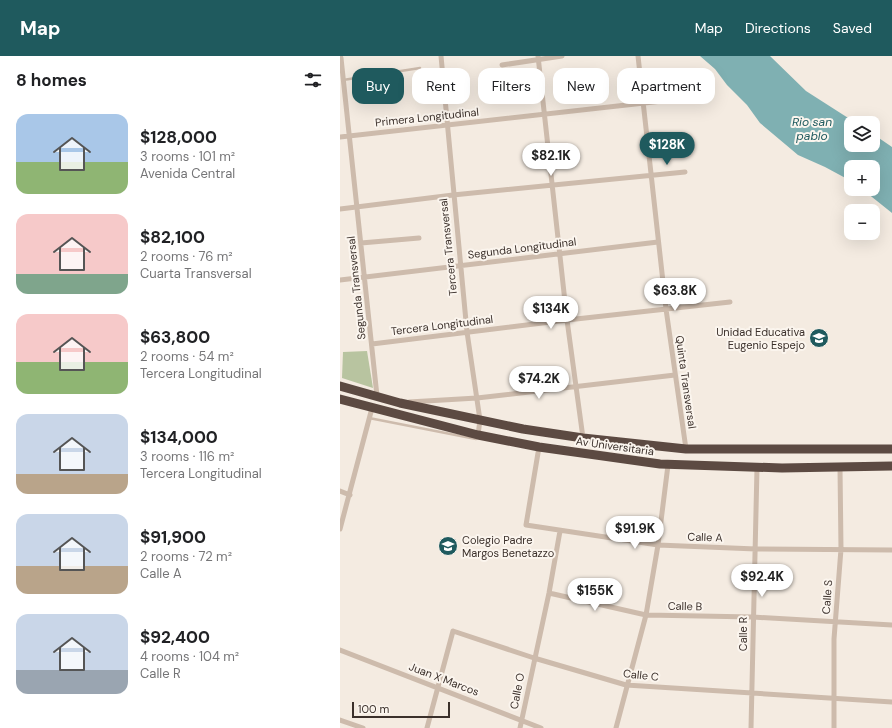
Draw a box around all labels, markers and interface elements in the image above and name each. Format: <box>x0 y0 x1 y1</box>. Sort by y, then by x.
text: Map <box>20 16 60 41</box>
text: Map <box>695 19 723 37</box>
text: Directions <box>745 19 811 37</box>
text: Saved <box>833 19 872 37</box>
chip: Buy <box>352 68 404 104</box>
chip: Rent <box>412 68 470 104</box>
chip: Filters <box>478 68 545 104</box>
chip: New <box>553 68 609 104</box>
chip: Apartment <box>617 68 715 104</box>
text: 8 homes <box>16 69 87 91</box>
icon: filters <box>302 69 324 91</box>
street label: Primera Longitudinal <box>374 105 480 129</box>
water label: Rio san pablo <box>792 114 832 144</box>
map controls <box>844 116 880 240</box>
button: layers <box>844 116 880 152</box>
text: $128,000 <box>140 126 217 148</box>
icon: home <box>48 130 96 178</box>
pin: $128K <box>639 132 695 166</box>
text: $128K <box>649 136 685 153</box>
pin: $82.1K <box>518 143 584 177</box>
text: $82.1K <box>531 147 571 164</box>
text: 3 rooms · 101 m² <box>140 148 235 165</box>
button: + <box>844 160 880 196</box>
text: Avenida Central <box>140 165 235 182</box>
street label: Tercera Transversal <box>436 198 460 296</box>
button: − <box>844 204 880 240</box>
text: $82,100 <box>140 226 205 248</box>
icon: home <box>48 230 96 278</box>
street label: Segunda Longitudinal <box>467 234 577 262</box>
street label: Segunda Transversal <box>344 236 368 340</box>
text: 2 rooms · 76 m² <box>140 248 233 265</box>
text: Cuarta Transversal <box>140 265 252 282</box>
pin: $63.8K <box>642 278 708 312</box>
text: $63.8K <box>653 282 697 299</box>
pin: $134K <box>523 296 579 330</box>
text: $134K <box>532 300 570 317</box>
street label: Tercera Longitudinal <box>390 312 494 338</box>
place label: Unidad Educativa Eugenio Espejo <box>716 325 805 352</box>
text: $63,800 <box>140 326 210 348</box>
school or university icon: Unidad Educativa Eugenio Espejo <box>808 327 830 349</box>
icon: home <box>48 330 96 378</box>
street label: Quinta Transversal <box>673 335 699 429</box>
text: 2 rooms · 54 m² <box>140 348 234 365</box>
text: Tercera Longitudinal <box>140 365 262 382</box>
pin: $74.2K <box>506 366 572 400</box>
text: $74.2K <box>518 370 560 387</box>
text: $134,000 <box>140 426 218 448</box>
icon: home <box>48 430 96 478</box>
street label: Av Universitaria <box>575 434 655 458</box>
text: 3 rooms · 116 m² <box>140 448 234 465</box>
text: Tercera Longitudinal <box>140 465 262 482</box>
pin: $91.9K <box>602 516 668 550</box>
text: $91.9K <box>615 520 655 537</box>
text: $91,900 <box>140 526 206 548</box>
street label: Calle A <box>687 529 723 545</box>
icon: home <box>48 530 96 578</box>
place label: Colegio Padre Margos Benetazzo <box>462 533 554 560</box>
school or university icon: Colegio Padre Margos Benetazzo <box>437 535 459 557</box>
text: 2 rooms · 72 m² <box>140 548 232 565</box>
pin: $92.4K <box>729 564 795 598</box>
text: Calle A <box>140 565 182 582</box>
text: $92.4K <box>740 568 784 585</box>
pin: $155K <box>567 578 623 612</box>
street label: Calle S <box>819 579 835 615</box>
text: $155K <box>576 582 614 599</box>
street label: Calle B <box>668 599 703 613</box>
street label: Calle R <box>736 617 750 651</box>
text: $92,400 <box>140 626 210 648</box>
icon: home <box>48 630 96 678</box>
text: 4 rooms · 104 m² <box>140 648 239 665</box>
street label: Juan X Marcos <box>407 659 481 699</box>
text: Calle R <box>140 665 181 682</box>
street label: Calle C <box>622 666 660 684</box>
street label: Calle O <box>507 672 527 710</box>
scale bar <box>352 700 450 719</box>
text: 100 m <box>358 702 389 716</box>

